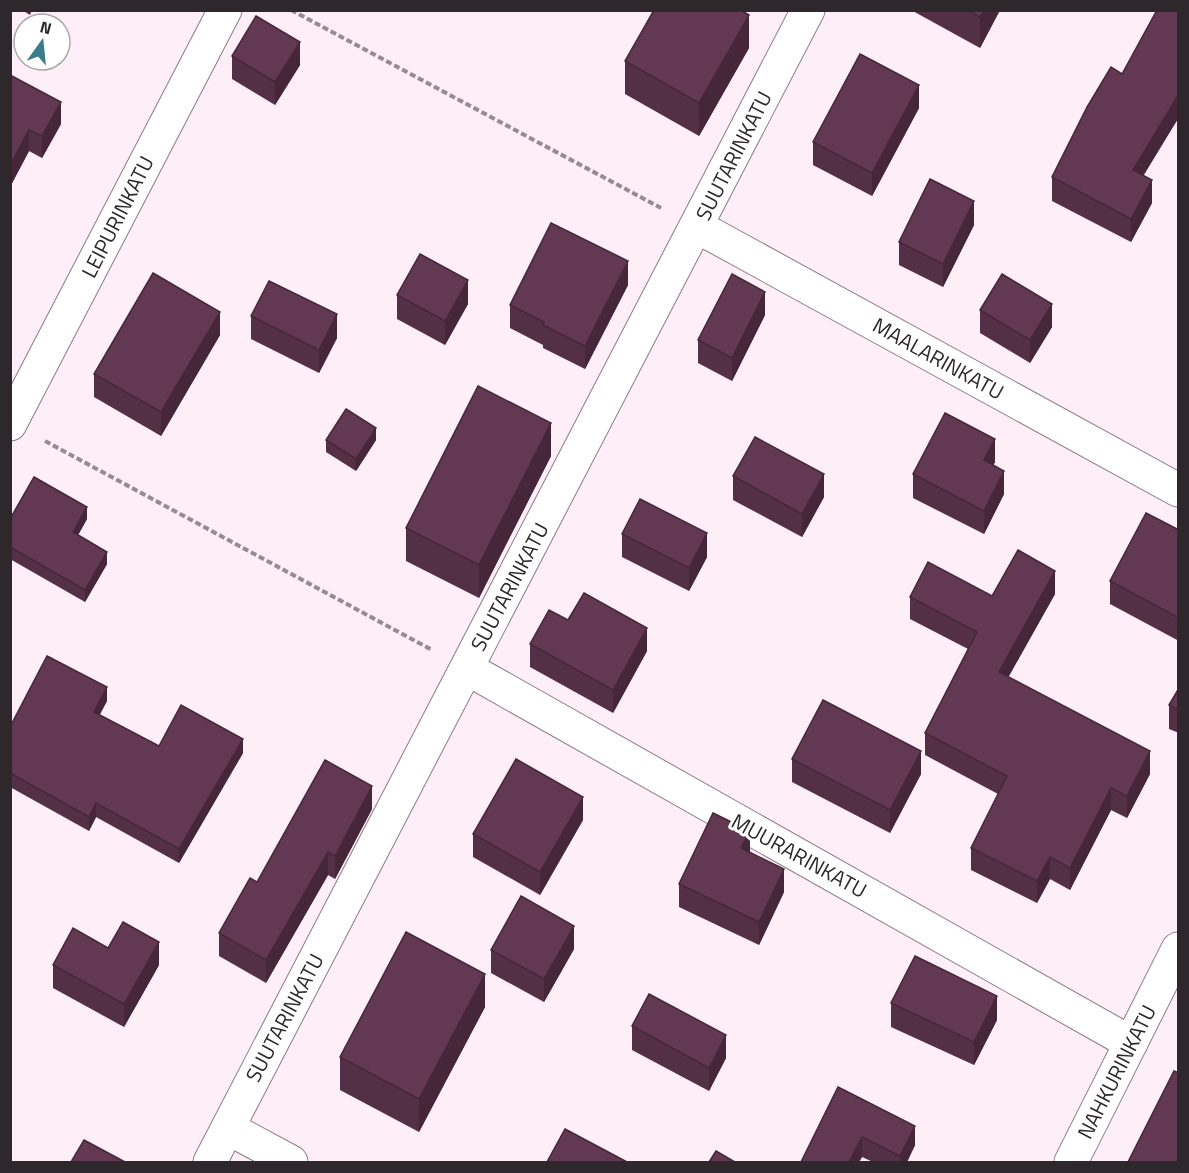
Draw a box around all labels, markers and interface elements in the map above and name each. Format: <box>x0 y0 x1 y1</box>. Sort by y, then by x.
north arrow <box>12 12 72 72</box>
text: N <box>37 14 54 41</box>
street label: SUUTARINKATU <box>687 85 779 226</box>
street label: LEIPURINKATU <box>73 150 162 283</box>
street label: MAALARINKATU <box>867 309 1010 407</box>
street label: SUUTARINKATU <box>462 517 556 656</box>
street label: MUURARINKATU <box>726 805 873 906</box>
street label: SUUTARINKATU <box>237 948 331 1087</box>
street label: NAHKURINKATU <box>1069 999 1164 1144</box>

